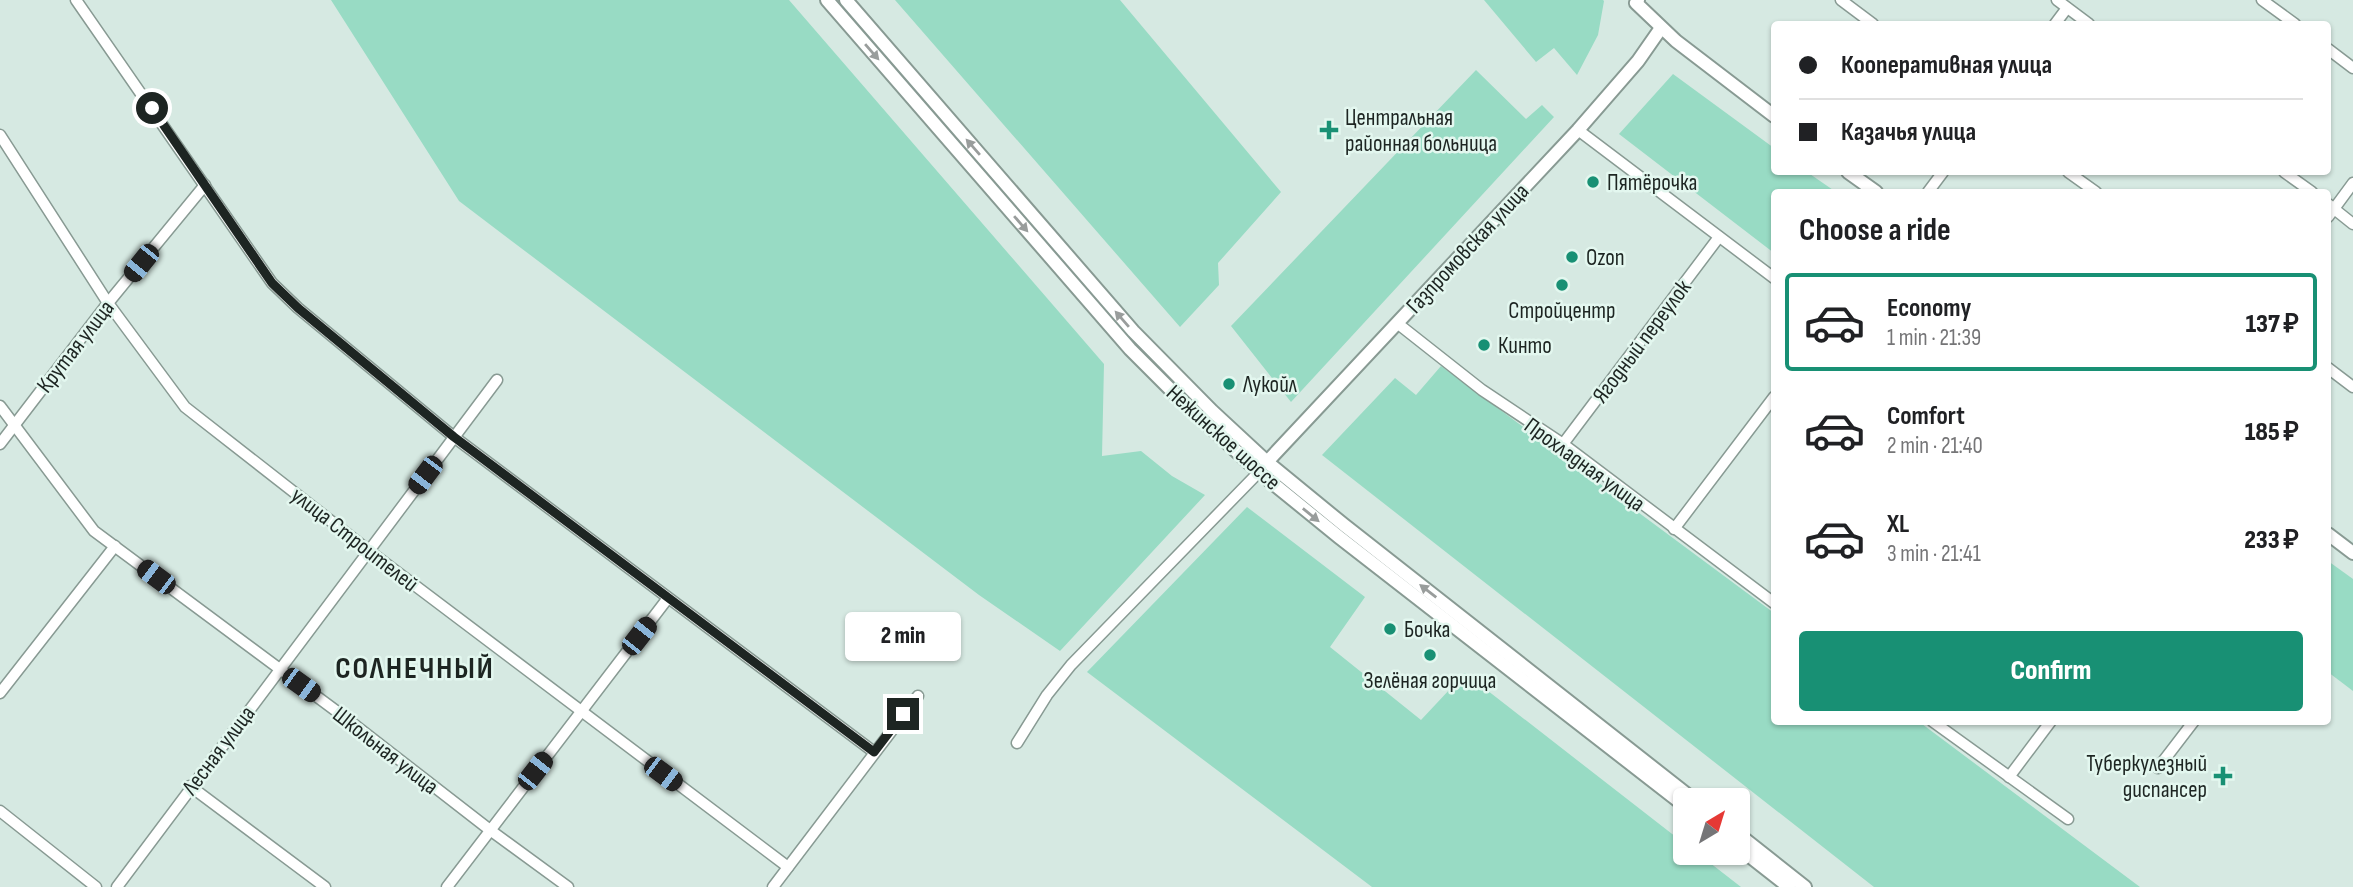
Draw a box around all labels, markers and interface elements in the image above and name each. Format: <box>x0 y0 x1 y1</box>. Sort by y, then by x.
one-way arrow <box>864 43 879 60</box>
text: Кооперативная улица <box>1841 50 2052 81</box>
route start <box>136 92 168 124</box>
place label: Центральная районная больница <box>1345 104 1497 158</box>
text: Казачья улица <box>1841 117 1976 148</box>
marker: Центральная районная больница <box>1319 120 1339 140</box>
one-way arrow <box>966 139 981 156</box>
place label: Пятёрочка <box>1607 169 1697 197</box>
marker: Пятёрочка <box>1585 174 1601 190</box>
street label: Газпромовская улица <box>1400 178 1535 319</box>
text: Choose a ride <box>1799 211 1951 250</box>
one-way arrow <box>1013 215 1028 232</box>
car <box>120 240 163 286</box>
place label: Ozon <box>1586 244 1625 272</box>
marker: Ozon <box>1564 249 1580 265</box>
street label: Ягодный переулок <box>1586 274 1697 409</box>
marker: Стройцентр <box>1554 277 1570 293</box>
icon: car <box>1803 291 1866 354</box>
text: Economy <box>1887 293 1971 324</box>
street label: Крутая улица <box>31 295 121 398</box>
place label: Стройцентр <box>1508 297 1616 325</box>
text: 137 ₽ <box>2245 309 2299 340</box>
one-way arrow <box>1115 310 1130 327</box>
text: 1 min · 21:39 <box>1887 324 1981 352</box>
place label: Кинто <box>1498 332 1552 360</box>
marker: Кинто <box>1476 337 1492 353</box>
place label: Лукойл <box>1242 371 1298 399</box>
marker: Лукойл <box>1221 376 1237 392</box>
street label: Нежинское шоссе <box>1160 379 1286 496</box>
icon: car <box>1803 399 1866 462</box>
text: Comfort <box>1887 401 1965 432</box>
street label: Прохладная улица <box>1519 412 1650 518</box>
text: 185 ₽ <box>2245 417 2299 448</box>
text: 2 min · 21:40 <box>1887 432 1983 460</box>
car <box>404 452 447 498</box>
street label: улица Строителей <box>285 481 424 598</box>
one-way arrow <box>1302 507 1320 522</box>
icon: car <box>1803 507 1866 570</box>
text: XL <box>1887 509 1909 540</box>
text: 233 ₽ <box>2244 525 2299 556</box>
text: 3 min · 21:41 <box>1887 540 1981 568</box>
car <box>133 556 180 598</box>
one-way arrow <box>1419 585 1437 599</box>
callout: 2 min <box>845 612 961 662</box>
car <box>618 613 661 659</box>
place label: Бочка <box>1404 616 1450 644</box>
marker: Бочка <box>1382 621 1398 637</box>
text: 2 min <box>881 622 925 650</box>
button: Confirm <box>1799 631 2303 711</box>
marker: Зелёная горчица <box>1422 647 1438 663</box>
district label: СОЛНЕЧНЫЙ <box>335 651 495 687</box>
car <box>278 664 325 706</box>
place label: Зелёная горчица <box>1364 667 1496 695</box>
route end <box>887 698 919 730</box>
street label: Лесная улица <box>176 701 261 801</box>
street label: Школьная улица <box>327 701 444 801</box>
car <box>514 748 557 794</box>
place label: Туберкулезный диспансер <box>2086 750 2207 804</box>
car <box>640 753 687 795</box>
marker: Туберкулезный диспансер <box>2213 766 2233 786</box>
north arrow <box>1673 788 1750 864</box>
map controls <box>1673 788 1750 865</box>

